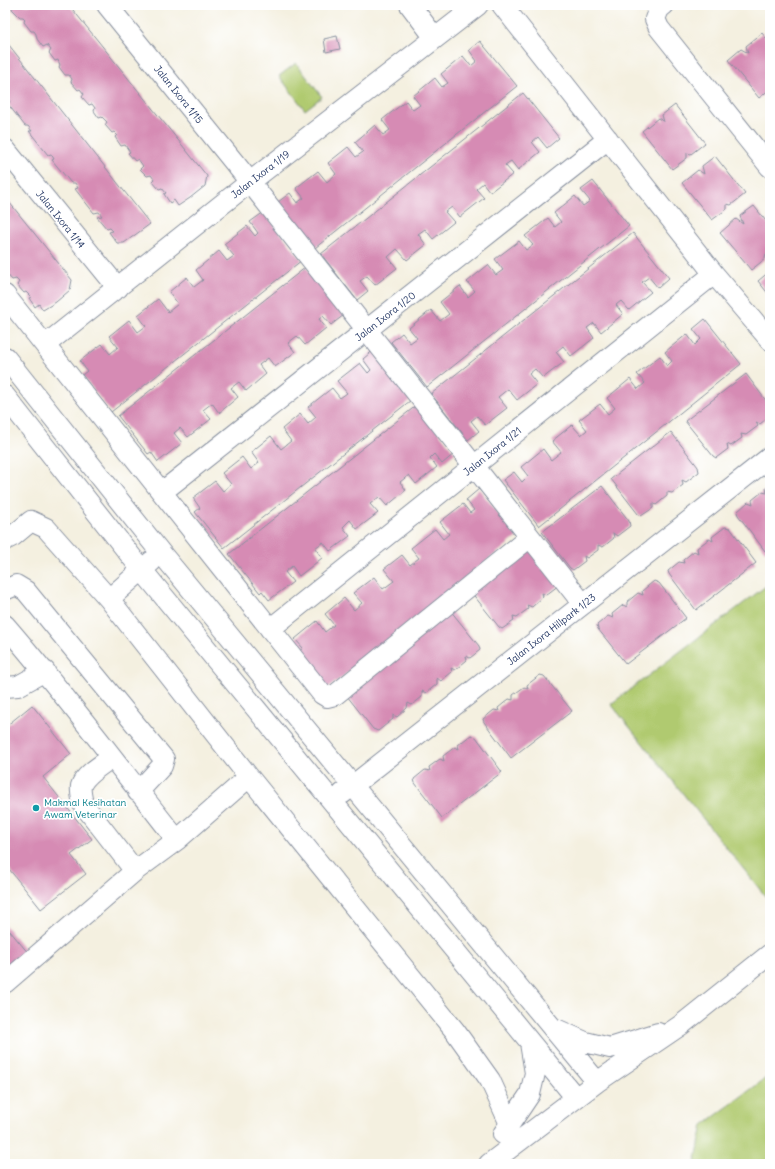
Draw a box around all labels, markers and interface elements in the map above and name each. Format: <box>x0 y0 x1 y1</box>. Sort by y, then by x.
street label: Jalan Ixora 1/15 <box>151 63 206 126</box>
street label: Jalan Ixora 1/19 <box>228 147 292 201</box>
street label: Jalan Ixora 1/14 <box>33 188 88 251</box>
street label: Jalan Ixora 1/20 <box>352 289 418 344</box>
street label: Jalan Ixora 1/21 <box>461 424 524 479</box>
street label: Jalan Ixora Hillpark 1/23 <box>504 590 599 668</box>
place label: Makmal Kesihatan Awam Veterinar <box>44 796 127 821</box>
marker: Makmal Kesihatan Awam Veterinar <box>31 803 41 813</box>

